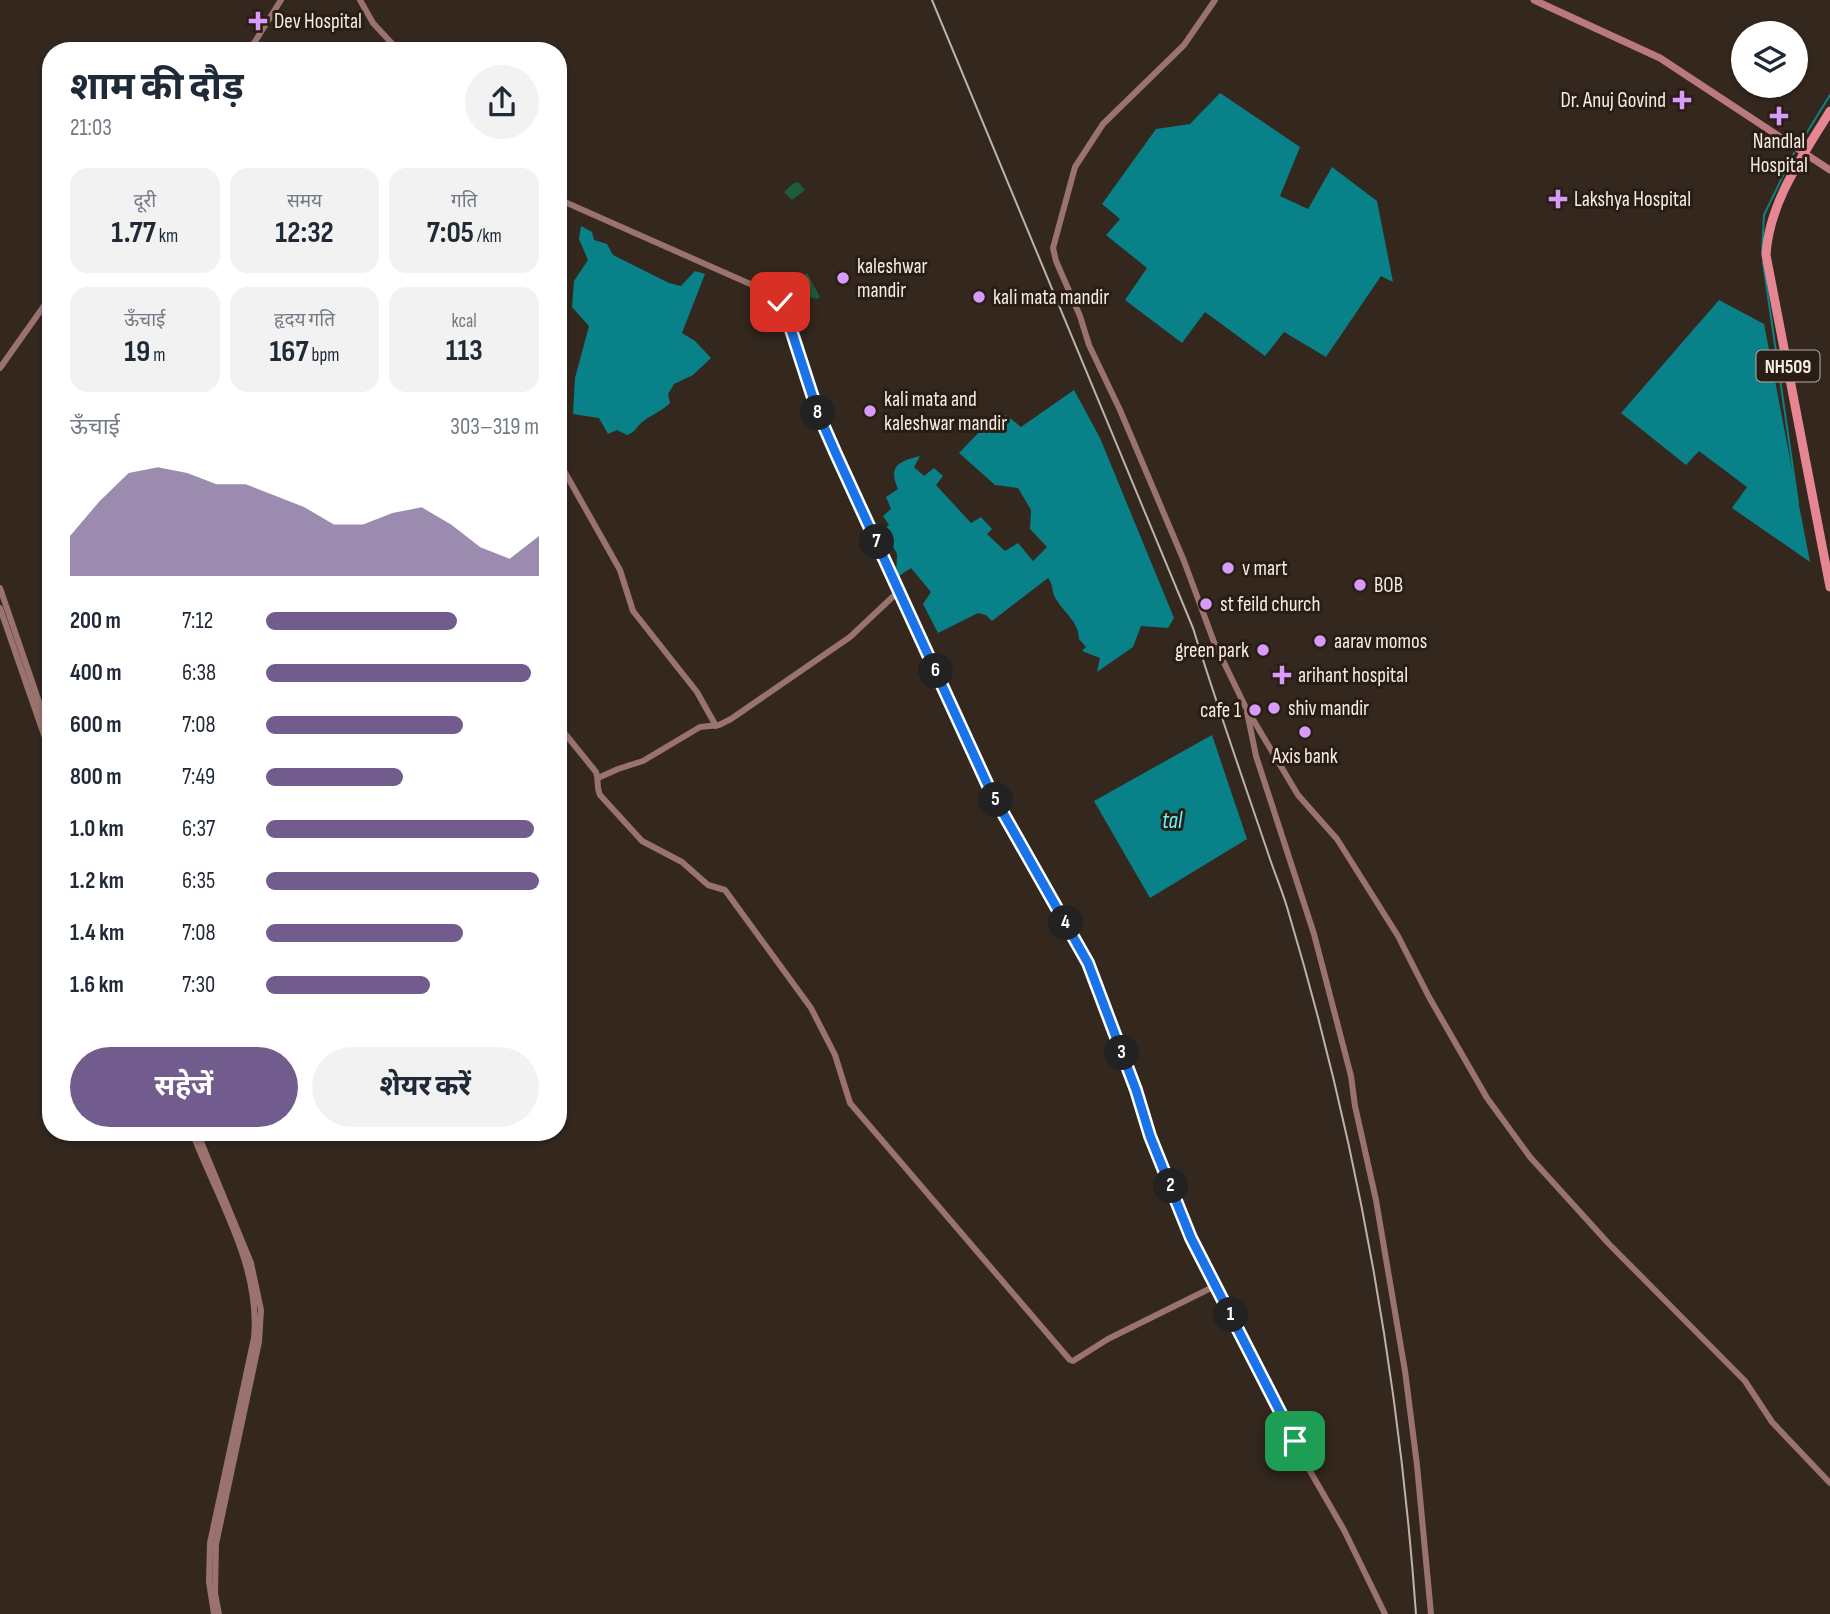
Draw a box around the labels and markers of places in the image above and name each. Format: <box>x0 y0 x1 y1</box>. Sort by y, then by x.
place label: Dev Hospital <box>274 9 362 34</box>
marker: Dev Hospital <box>248 11 268 31</box>
place label: Dr. Anuj Govind <box>1560 88 1666 113</box>
marker: Dr. Anuj Govind <box>1672 90 1692 110</box>
marker: Nandlal Hospital <box>1769 106 1789 126</box>
place label: Nandlal Hospital <box>1750 129 1808 178</box>
place label: Lakshya Hospital <box>1574 187 1691 212</box>
marker: Lakshya Hospital <box>1548 189 1568 209</box>
place label: kaleshwar mandir <box>857 254 928 303</box>
marker: kaleshwar mandir <box>835 270 851 286</box>
pin <box>750 272 810 332</box>
place label: kali mata mandir <box>993 285 1109 310</box>
marker: kali mata mandir <box>971 289 987 305</box>
place label: kali mata and kaleshwar mandir <box>884 387 1007 436</box>
pin: 8 <box>800 396 836 430</box>
marker: kali mata and kaleshwar mandir <box>862 403 878 419</box>
pin: 7 <box>860 524 894 560</box>
place label: v mart <box>1242 556 1288 581</box>
marker: v mart <box>1220 560 1236 576</box>
place label: BOB <box>1374 573 1403 598</box>
marker: BOB <box>1352 577 1368 593</box>
place label: st feild church <box>1220 592 1321 617</box>
marker: st feild church <box>1198 596 1214 612</box>
place label: aarav momos <box>1334 629 1427 654</box>
marker: aarav momos <box>1312 633 1328 649</box>
place label: green park <box>1175 638 1249 663</box>
marker: green park <box>1255 642 1271 658</box>
pin: 6 <box>918 654 954 688</box>
place label: arihant hospital <box>1298 663 1408 688</box>
marker: arihant hospital <box>1272 665 1292 685</box>
place label: shiv mandir <box>1288 696 1369 721</box>
place label: cafe 1 <box>1200 698 1242 723</box>
marker: shiv mandir <box>1266 700 1282 716</box>
marker: cafe 1 <box>1247 702 1263 718</box>
marker: Axis bank <box>1297 724 1313 740</box>
place label: Axis bank <box>1271 744 1338 769</box>
pin: 5 <box>978 782 1014 818</box>
pin: 4 <box>1048 906 1084 940</box>
pin: 3 <box>1104 1036 1140 1070</box>
pin: 2 <box>1154 1168 1188 1204</box>
pin: 1 <box>1214 1298 1248 1332</box>
pin <box>1265 1411 1325 1471</box>

